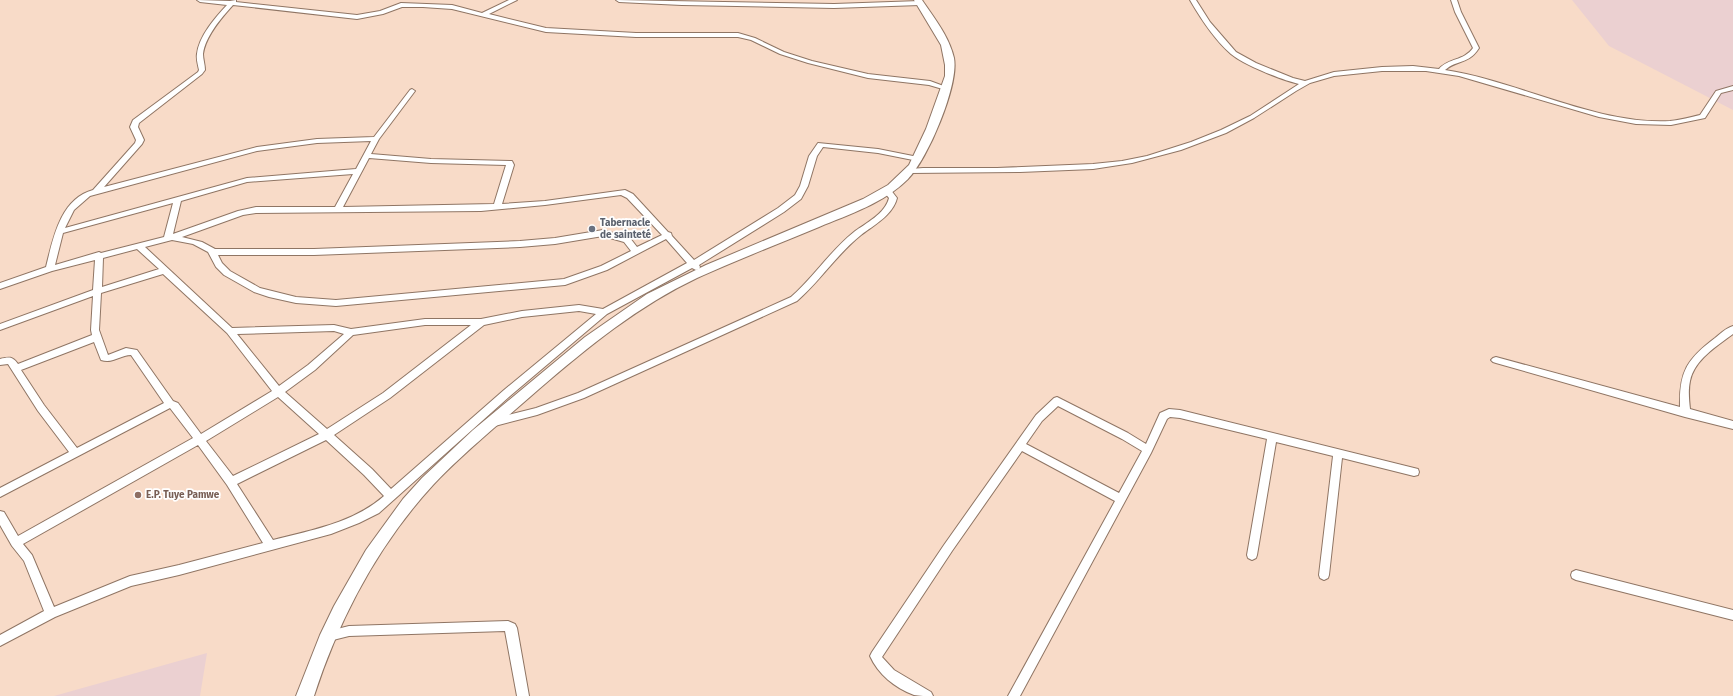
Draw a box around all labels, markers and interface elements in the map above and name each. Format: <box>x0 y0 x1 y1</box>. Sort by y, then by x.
place label: Tabernacle de sainteté <box>600 217 652 241</box>
marker: Tabernacle de sainteté <box>587 224 597 234</box>
place label: E.P. Tuye Pamwe <box>146 489 220 501</box>
marker: E.P. Tuye Pamwe <box>133 490 143 500</box>

